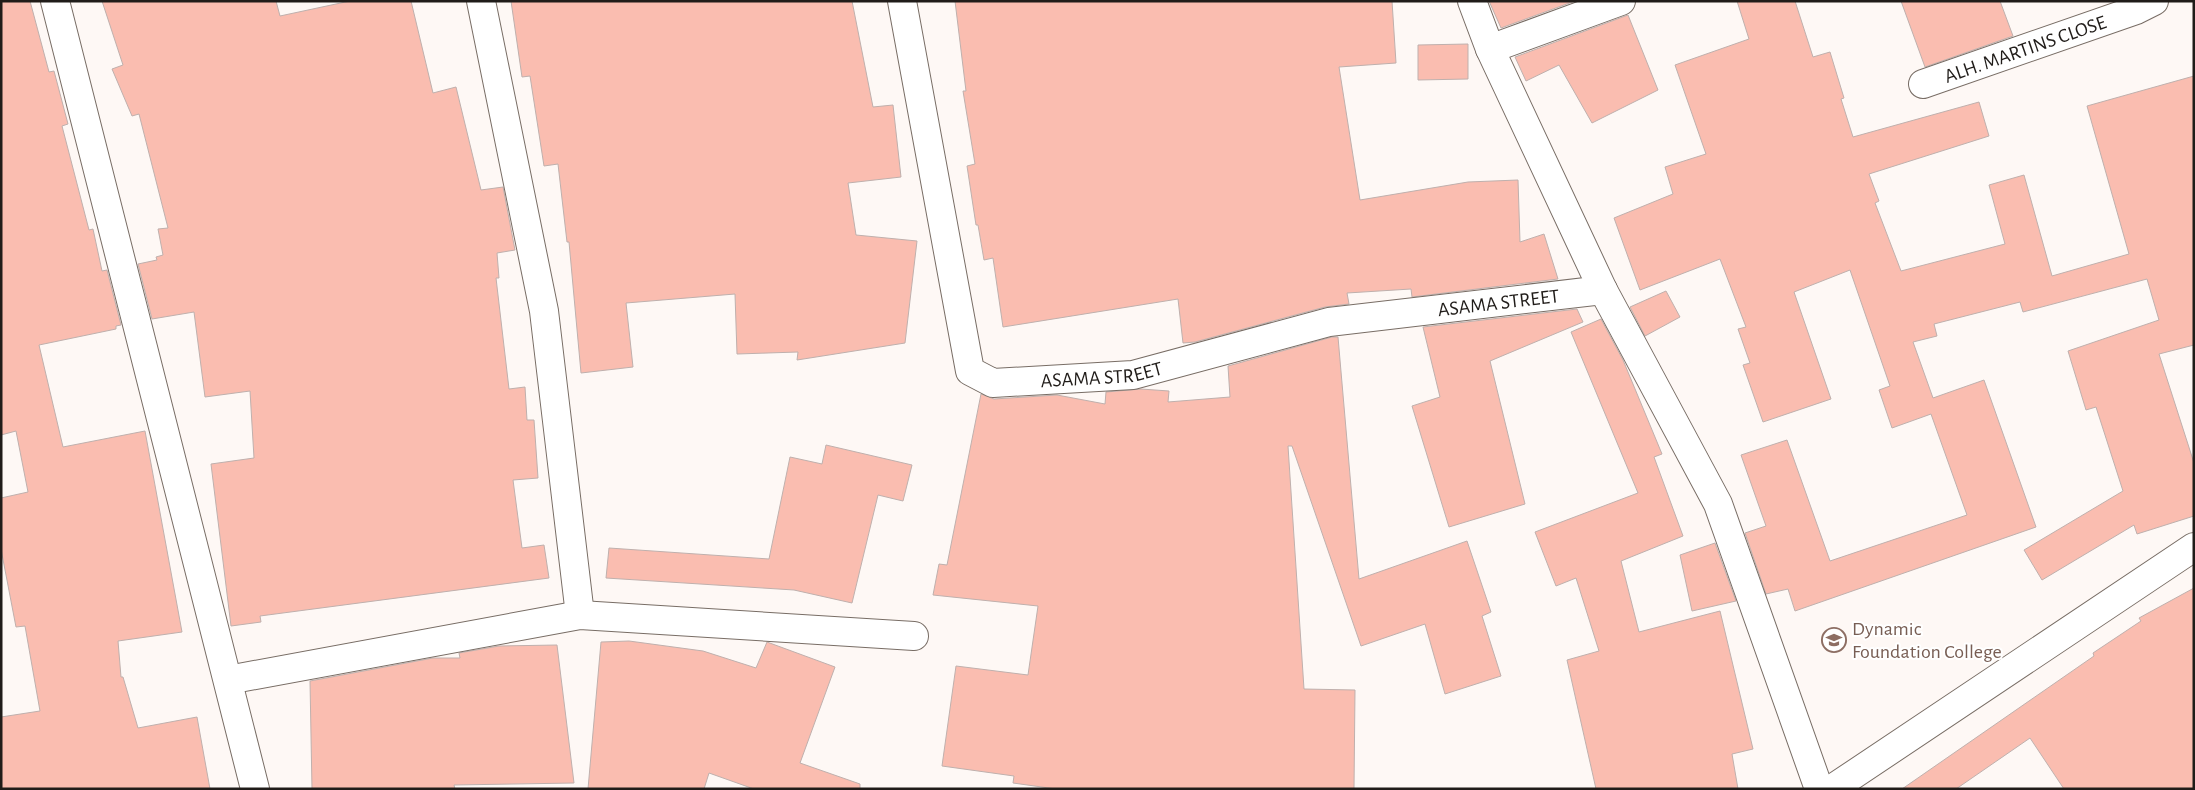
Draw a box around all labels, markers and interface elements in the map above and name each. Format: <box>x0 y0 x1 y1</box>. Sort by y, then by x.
street label: ALH. MARTINS CLOSE <box>1942 12 2109 87</box>
street label: ASAMA STREET <box>1437 286 1561 320</box>
street label: ASAMA STREET <box>1040 358 1165 391</box>
place label: Dynamic Foundation College <box>1852 619 2002 662</box>
school or university icon: Dynamic Foundation College <box>1821 627 1847 653</box>

